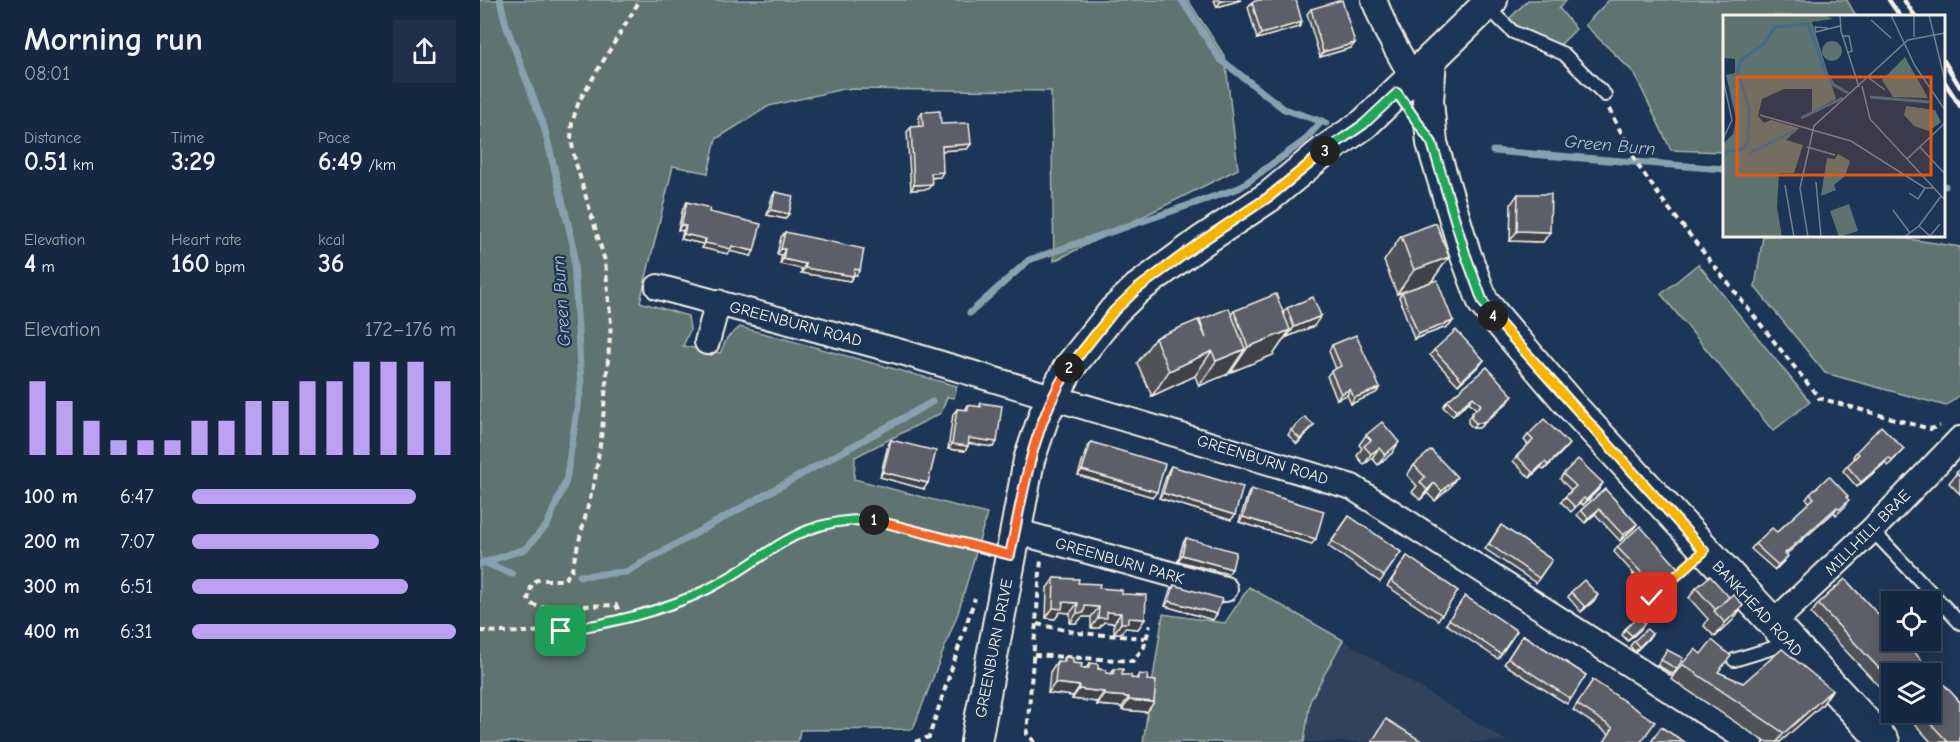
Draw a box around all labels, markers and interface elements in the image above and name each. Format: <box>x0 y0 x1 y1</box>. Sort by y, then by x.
inset map <box>1723 15 1945 237</box>
text: Morning run <box>24 20 203 58</box>
button: share <box>393 20 456 83</box>
text: 08:01 <box>24 62 70 85</box>
text: Distance <box>24 129 81 147</box>
text: Time <box>171 129 204 147</box>
text: Pace <box>318 129 350 147</box>
water label: Green Burn <box>1564 131 1656 160</box>
pin: 3 <box>1310 136 1340 166</box>
text: 3 <box>1321 142 1329 160</box>
text: 0.51 <box>24 147 68 177</box>
text: 3:29 <box>171 147 216 177</box>
text: 6:49 <box>318 147 363 177</box>
text: km <box>68 156 94 174</box>
text: /km <box>363 156 396 174</box>
text: Elevation <box>24 231 85 249</box>
text: Heart rate <box>171 231 242 249</box>
text: kcal <box>318 231 345 249</box>
text: 4 <box>24 249 36 279</box>
text: 160 <box>171 249 210 279</box>
text: 36 <box>318 249 344 279</box>
water label: Green Burn <box>548 255 575 347</box>
text: m <box>36 258 55 276</box>
text: bpm <box>210 258 245 276</box>
street label: GREENBURN ROAD <box>728 298 864 350</box>
pin: 4 <box>1478 301 1508 331</box>
text: 4 <box>1489 307 1497 325</box>
text: Elevation <box>24 318 101 341</box>
text: 172–176 m <box>365 318 456 341</box>
pin: 2 <box>1054 353 1084 383</box>
text: 2 <box>1065 359 1073 377</box>
street label: GREENBURN ROAD <box>1195 431 1331 488</box>
text: 100 m <box>24 485 78 508</box>
text: 6:47 <box>120 485 154 508</box>
street label: MILLHILL BRAE <box>1821 486 1914 579</box>
pin: 1 <box>859 505 889 535</box>
text: 1 <box>871 511 877 529</box>
text: 200 m <box>24 530 80 553</box>
text: 7:07 <box>120 530 155 553</box>
street label: GREENBURN PARK <box>1053 534 1186 588</box>
street label: BANKHEAD ROAD <box>1708 557 1806 660</box>
pin <box>1626 572 1677 623</box>
text: 300 m <box>24 575 80 598</box>
text: 6:51 <box>120 575 153 598</box>
street label: GREENBURN DRIVE <box>972 577 1016 719</box>
icon: check <box>1635 581 1668 614</box>
map controls <box>1881 591 1941 723</box>
button: locate <box>1881 591 1941 651</box>
pin <box>535 605 586 656</box>
icon: arrive <box>544 614 577 647</box>
text: 400 m <box>24 620 79 643</box>
text: 6:31 <box>120 620 153 643</box>
button: layers <box>1881 663 1941 723</box>

